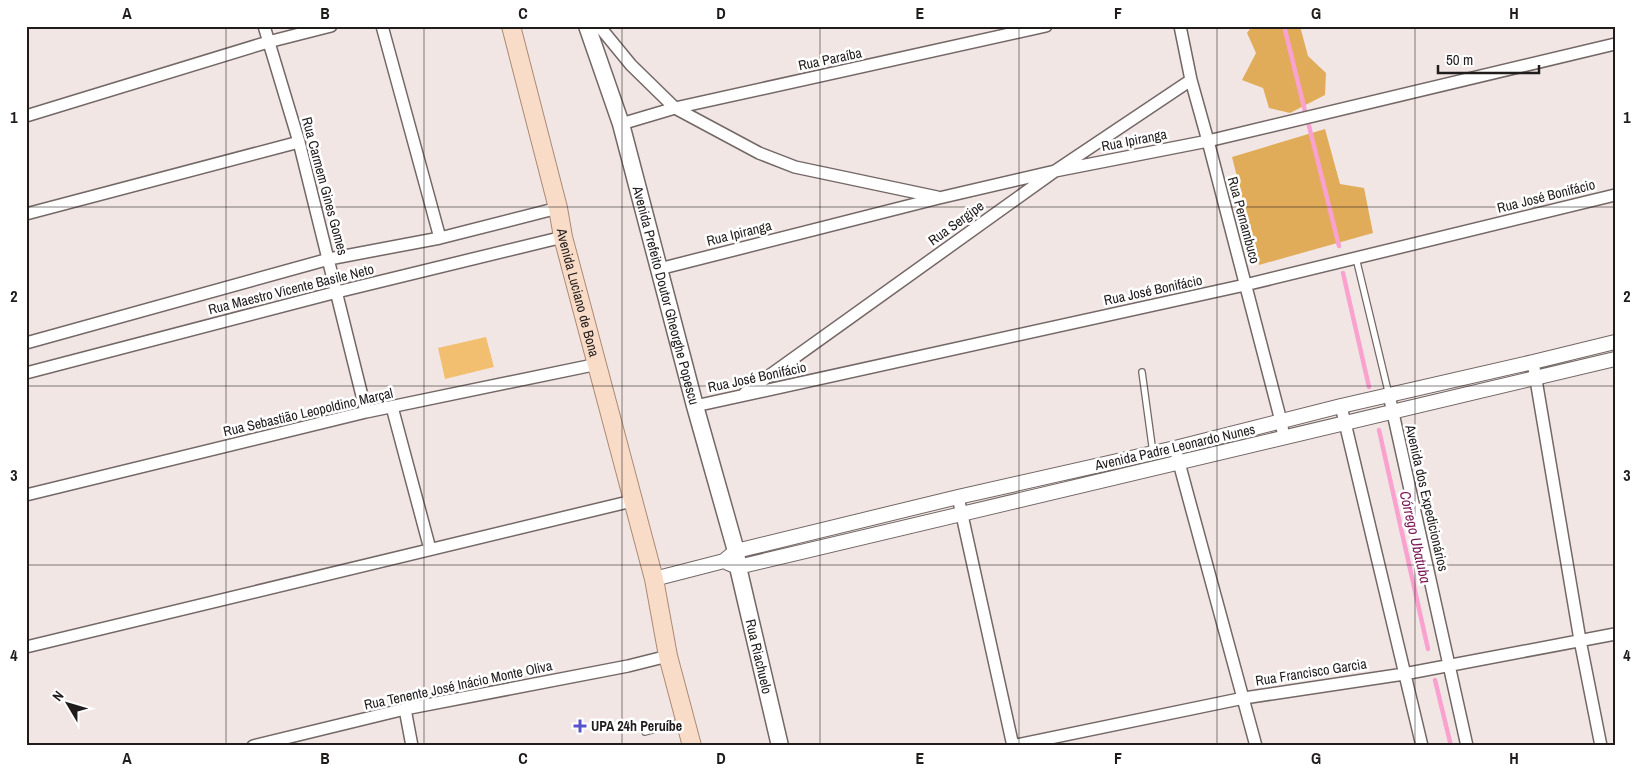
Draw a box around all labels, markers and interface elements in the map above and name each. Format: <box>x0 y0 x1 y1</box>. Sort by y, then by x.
text: A <box>122 2 132 24</box>
text: B <box>320 2 330 24</box>
text: C <box>518 2 528 24</box>
text: D <box>716 2 726 24</box>
text: E <box>916 2 925 24</box>
text: F <box>1114 2 1122 24</box>
text: G <box>1311 2 1321 24</box>
text: H <box>1509 2 1519 24</box>
scale bar <box>1438 42 1540 74</box>
street label: Rua Paraíba <box>797 43 864 75</box>
text: 50 m <box>1446 49 1473 70</box>
text: 1 <box>10 106 18 128</box>
text: 1 <box>1623 106 1631 128</box>
street label: Rua Carmem Gines Gomes <box>298 115 352 257</box>
street label: Rua Ipiranga <box>1100 125 1169 155</box>
street label: Rua Pernambuco <box>1224 175 1264 265</box>
street label: Rua José Bonifácio <box>1495 175 1597 217</box>
street label: Avenida Prefeito Doutor Gheorghe Popescu <box>628 183 703 407</box>
street label: Rua Sergipe <box>925 197 987 249</box>
street label: Rua Ipiranga <box>705 216 774 250</box>
street label: Avenida Luciano de Bona <box>553 226 604 359</box>
street label: Rua Maestro Vicente Basile Neto <box>206 260 376 318</box>
street label: Rua José Bonifácio <box>1102 271 1204 309</box>
text: 2 <box>10 285 18 307</box>
text: 2 <box>1623 285 1631 307</box>
street label: Rua José Bonifácio <box>706 358 808 396</box>
street label: Rua Sebastião Leopoldino Marçal <box>221 384 395 440</box>
street label: Avenida Padre Leonardo Nunes <box>1092 420 1257 474</box>
street label: Avenida dos Expedicionários <box>1401 422 1453 573</box>
text: 3 <box>10 464 18 486</box>
text: 3 <box>1623 464 1631 486</box>
water label: Córrego Ubatuba <box>1395 489 1436 585</box>
street label: Rua Riachuelo <box>742 617 776 696</box>
text: 4 <box>10 644 18 666</box>
text: 4 <box>1623 644 1631 666</box>
street label: Rua Francisco Garcia <box>1254 654 1368 690</box>
street label: Rua Tenente José Inácio Monte Oliva <box>362 656 554 714</box>
north arrow <box>42 680 92 730</box>
text: N <box>48 687 67 705</box>
place label: UPA 24h Peruíbe <box>591 717 682 735</box>
marker: UPA 24h Peruíbe <box>573 719 587 733</box>
text: A <box>122 747 132 769</box>
text: B <box>320 747 330 769</box>
text: C <box>518 747 528 769</box>
text: D <box>716 747 726 769</box>
text: E <box>916 747 925 769</box>
text: F <box>1114 747 1122 769</box>
text: G <box>1311 747 1321 769</box>
text: H <box>1509 747 1519 769</box>

